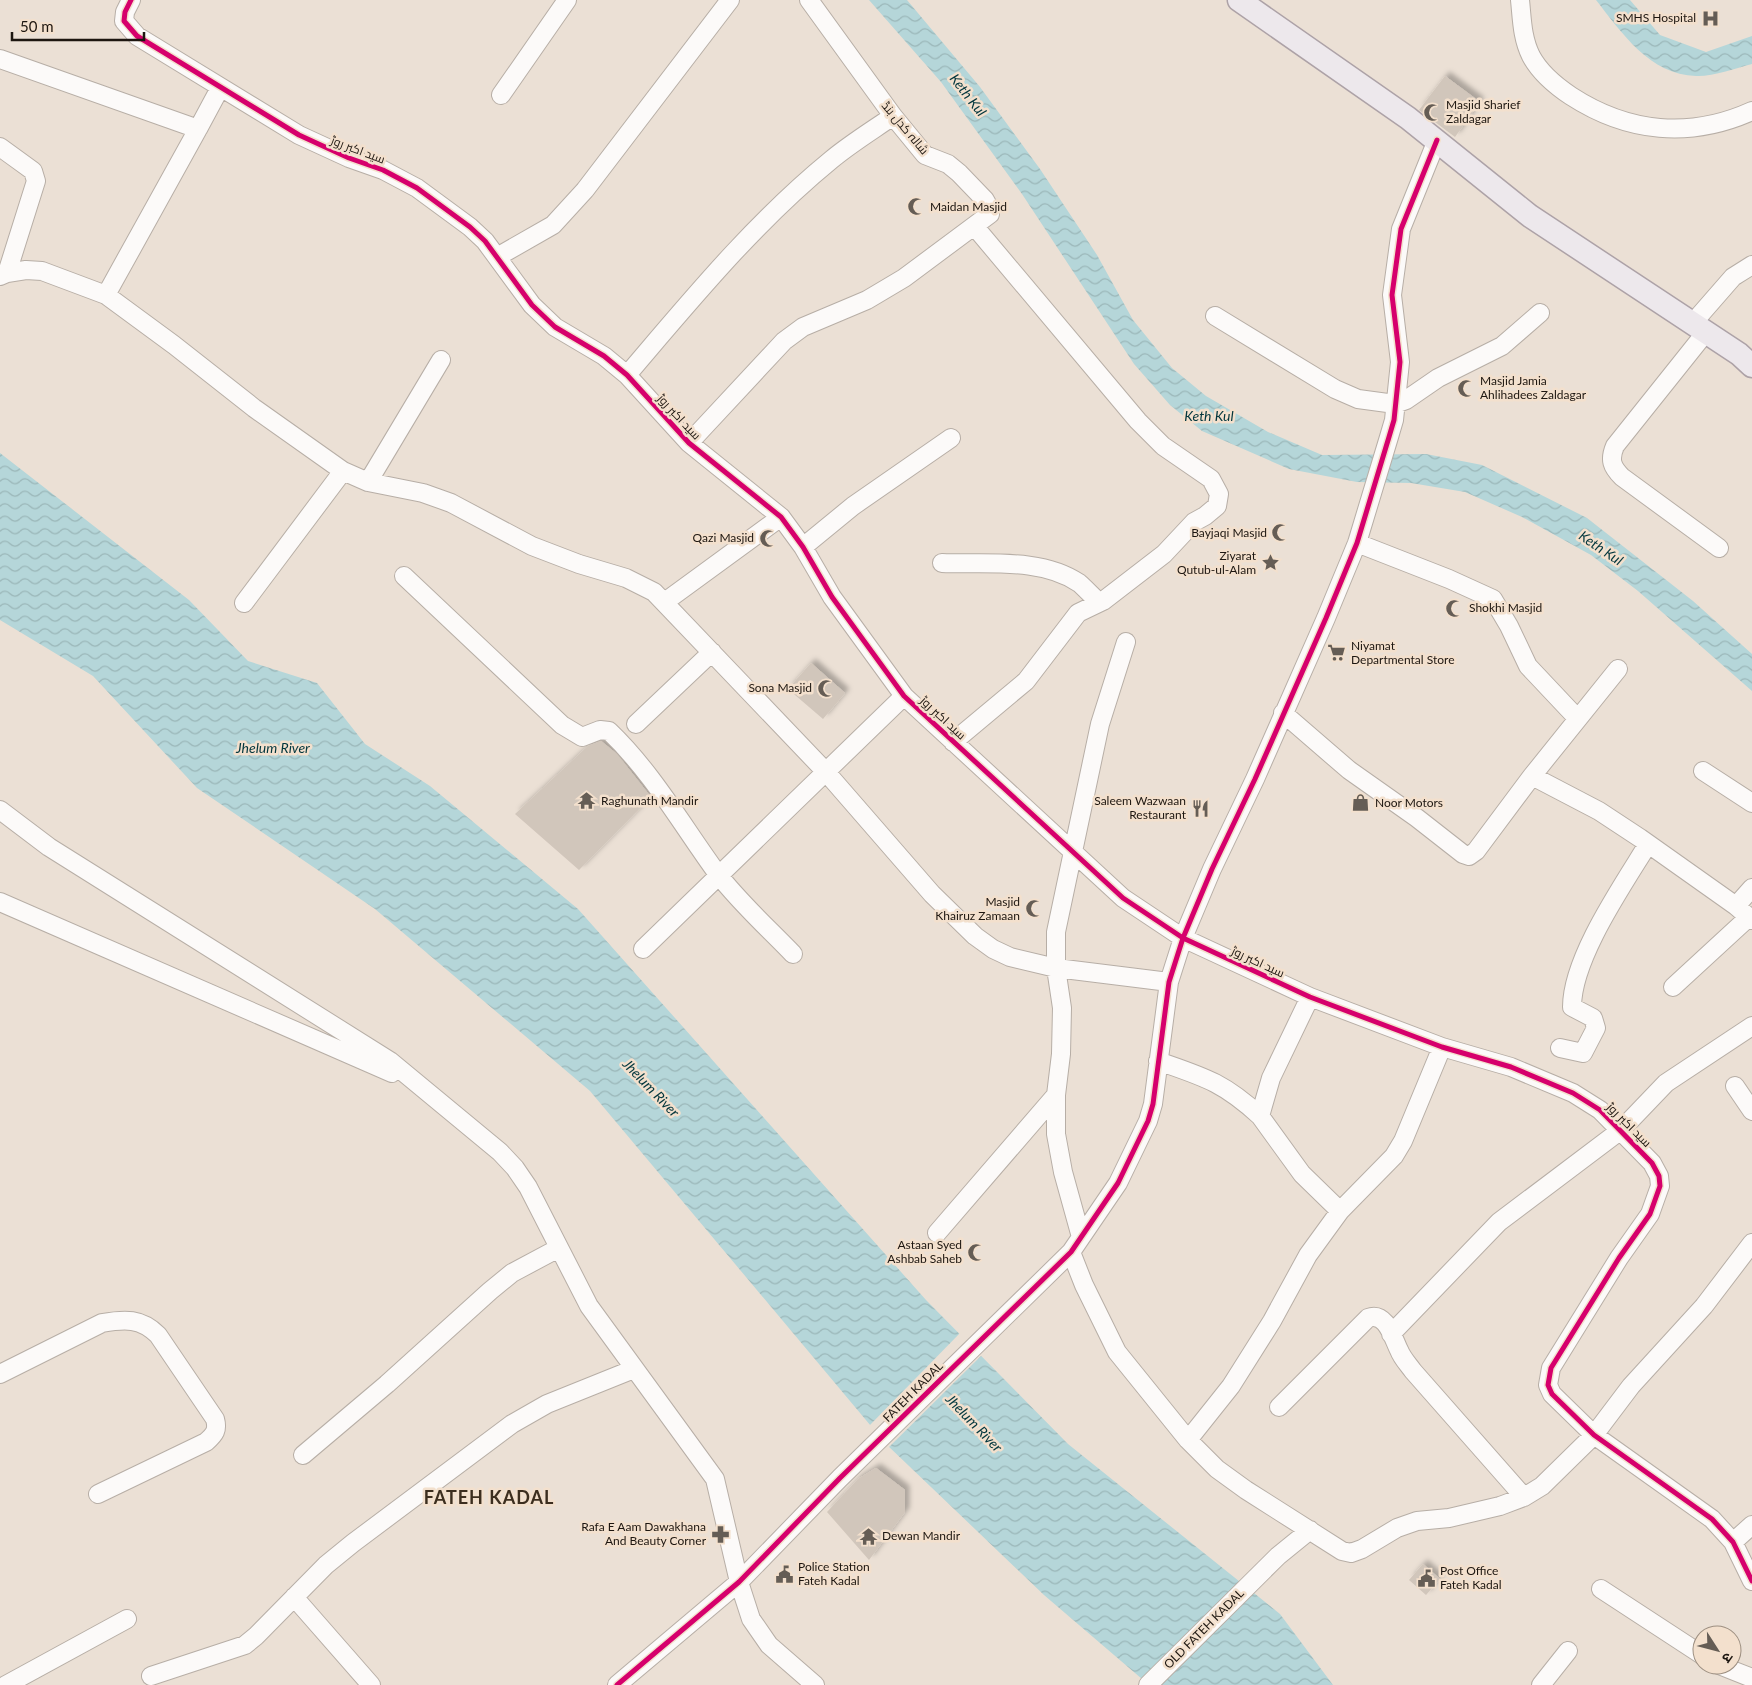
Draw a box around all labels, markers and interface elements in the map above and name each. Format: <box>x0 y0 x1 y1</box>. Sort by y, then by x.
hospital icon: SMHS Hospital <box>1700 8 1720 28</box>
scale bar <box>12 10 145 42</box>
place label: SMHS Hospital <box>1616 10 1696 25</box>
text: 50 m <box>20 17 54 35</box>
water label: Keth Kul <box>947 70 990 119</box>
place label: Masjid Sharief Zaldagar <box>1446 97 1521 126</box>
street label: شالہ کدل بنڈ <box>879 98 932 157</box>
mosque icon: Masjid Sharief Zaldagar <box>1422 102 1442 122</box>
street label: سید اکبر روڑ <box>328 132 387 167</box>
mosque icon: Maidan Masjid <box>906 197 926 217</box>
place label: Maidan Masjid <box>930 199 1007 214</box>
place label: Masjid Jamia Ahlihadees Zaldagar <box>1480 373 1587 402</box>
mosque icon: Masjid Jamia Ahlihadees Zaldagar <box>1456 378 1476 398</box>
street label: سید اکبر روڑ <box>654 390 704 443</box>
water label: Keth Kul <box>1184 407 1234 424</box>
mosque icon: Bayjaqi Masjid <box>1271 523 1291 543</box>
place label: Bayjaqi Masjid <box>1191 525 1267 540</box>
water label: Keth Kul <box>1576 527 1626 568</box>
mosque icon: Qazi Masjid <box>758 528 778 548</box>
place label: Qazi Masjid <box>693 530 754 545</box>
place label: Ziyarat Qutub-ul-Alam <box>1177 548 1257 577</box>
place icon: Ziyarat Qutub-ul-Alam <box>1260 553 1280 573</box>
mosque icon: Shokhi Masjid <box>1445 598 1465 618</box>
place label: Shokhi Masjid <box>1469 600 1542 615</box>
place label: Niyamat Departmental Store <box>1351 638 1455 667</box>
supermarket icon: Niyamat Departmental Store <box>1327 643 1347 663</box>
mosque icon: Sona Masjid <box>816 678 836 698</box>
place label: Sona Masjid <box>748 680 812 695</box>
street label: سید اکبر روڑ <box>917 692 969 743</box>
water label: Jhelum River <box>235 739 310 756</box>
temple icon: Raghunath Mandir <box>577 791 597 811</box>
place label: Raghunath Mandir <box>601 793 699 808</box>
place label: Saleem Wazwaan Restaurant <box>1094 793 1187 822</box>
shop icon: Noor Motors <box>1351 793 1371 813</box>
place label: Noor Motors <box>1375 795 1443 810</box>
restaurant icon: Saleem Wazwaan Restaurant <box>1190 798 1210 818</box>
place label: Masjid Khairuz Zamaan <box>935 894 1020 923</box>
mosque icon: Masjid Khairuz Zamaan <box>1024 899 1044 919</box>
street label: سید اکبر روڑ <box>1228 942 1287 980</box>
water label: Jhelum River <box>619 1054 683 1120</box>
street label: سید اکبر روڑ <box>1603 1099 1655 1150</box>
place label: Astaan Syed Ashbab Saheb <box>887 1237 962 1266</box>
mosque icon: Astaan Syed Ashbab Saheb <box>966 1242 986 1262</box>
street label: FATEH KADAL <box>879 1358 946 1425</box>
water label: Jhelum River <box>942 1389 1006 1455</box>
district label: FATEH KADAL <box>424 1486 554 1508</box>
place label: Rafa E Aam Dawakhana And Beauty Corner <box>581 1519 707 1548</box>
pharmacy icon: Rafa E Aam Dawakhana And Beauty Corner <box>710 1524 730 1544</box>
temple icon: Dewan Mandir <box>858 1526 878 1546</box>
place label: Dewan Mandir <box>882 1528 961 1543</box>
place label: Police Station Fateh Kadal <box>798 1559 870 1588</box>
place label: Post Office Fateh Kadal <box>1440 1563 1502 1592</box>
public building icon: Police Station Fateh Kadal <box>774 1564 794 1584</box>
public building icon: Post Office Fateh Kadal <box>1416 1568 1436 1588</box>
street label: OLD FATEH KADAL <box>1161 1586 1247 1672</box>
north arrow <box>1692 1625 1742 1675</box>
text: उ <box>1718 1650 1737 1667</box>

